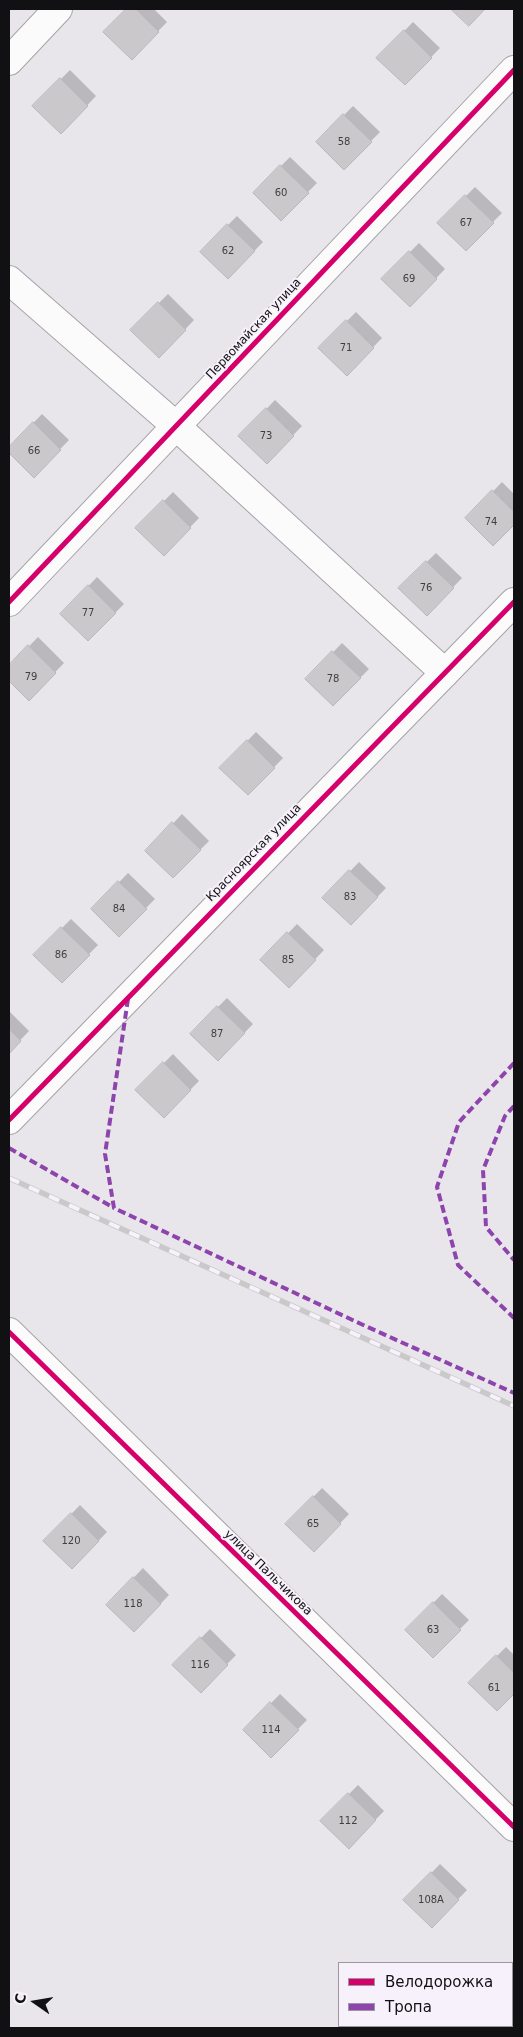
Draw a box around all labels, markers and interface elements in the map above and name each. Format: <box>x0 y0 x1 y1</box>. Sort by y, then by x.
house number: 58 <box>338 136 350 148</box>
house number: 60 <box>275 187 287 199</box>
house number: 67 <box>460 217 472 229</box>
house number: 62 <box>222 245 234 257</box>
house number: 69 <box>403 273 415 285</box>
street label: Первомайская улица <box>203 275 305 383</box>
house number: 71 <box>340 342 352 354</box>
house number: 73 <box>260 430 272 442</box>
house number: 66 <box>28 445 40 457</box>
house number: 74 <box>485 516 497 528</box>
house number: 76 <box>420 582 432 594</box>
house number: 77 <box>82 607 94 619</box>
house number: 79 <box>25 671 37 683</box>
house number: 78 <box>327 673 339 685</box>
street label: Красноярская улица <box>204 801 304 905</box>
house number: 83 <box>344 891 356 903</box>
house number: 84 <box>113 903 125 915</box>
house number: 86 <box>55 949 67 961</box>
house number: 85 <box>282 954 294 966</box>
house number: 87 <box>211 1028 223 1040</box>
house number: 65 <box>307 1518 319 1530</box>
street label: улица Пальчикова <box>221 1527 315 1619</box>
house number: 120 <box>61 1535 81 1547</box>
house number: 118 <box>123 1598 143 1610</box>
house number: 63 <box>427 1624 439 1636</box>
house number: 116 <box>190 1659 210 1671</box>
house number: 61 <box>488 1682 500 1694</box>
house number: 114 <box>261 1724 281 1736</box>
house number: 112 <box>338 1815 358 1827</box>
house number: 108А <box>418 1894 444 1906</box>
legend <box>338 1962 513 2027</box>
text: Велодорожка <box>385 1973 493 1991</box>
north arrow <box>10 1977 60 2027</box>
text: С <box>11 1992 29 2005</box>
text: Тропа <box>385 1998 432 2016</box>

